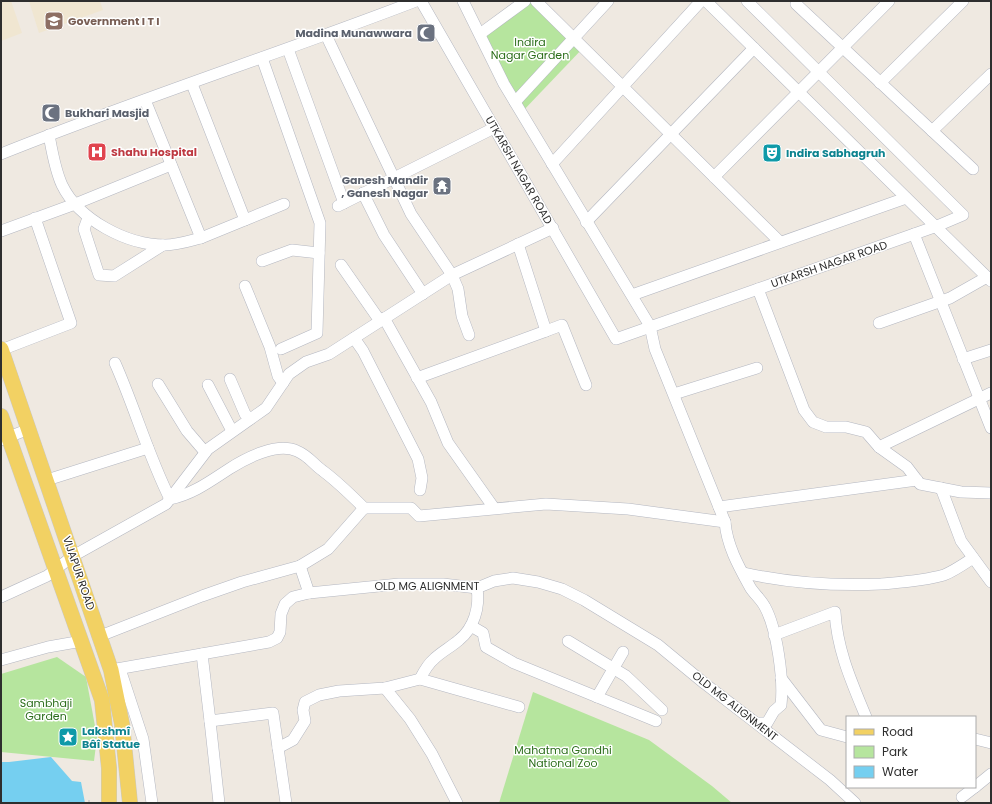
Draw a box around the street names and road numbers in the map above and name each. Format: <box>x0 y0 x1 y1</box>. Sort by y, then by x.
street label: UTKARSH NAGAR ROAD <box>481 113 557 227</box>
street label: UTKARSH NAGAR ROAD <box>769 236 890 291</box>
street label: VIJAPUR ROAD <box>59 534 99 612</box>
street label: OLD MG ALIGNMENT <box>374 578 480 594</box>
street label: OLD MG ALIGNMENT <box>689 667 781 745</box>

